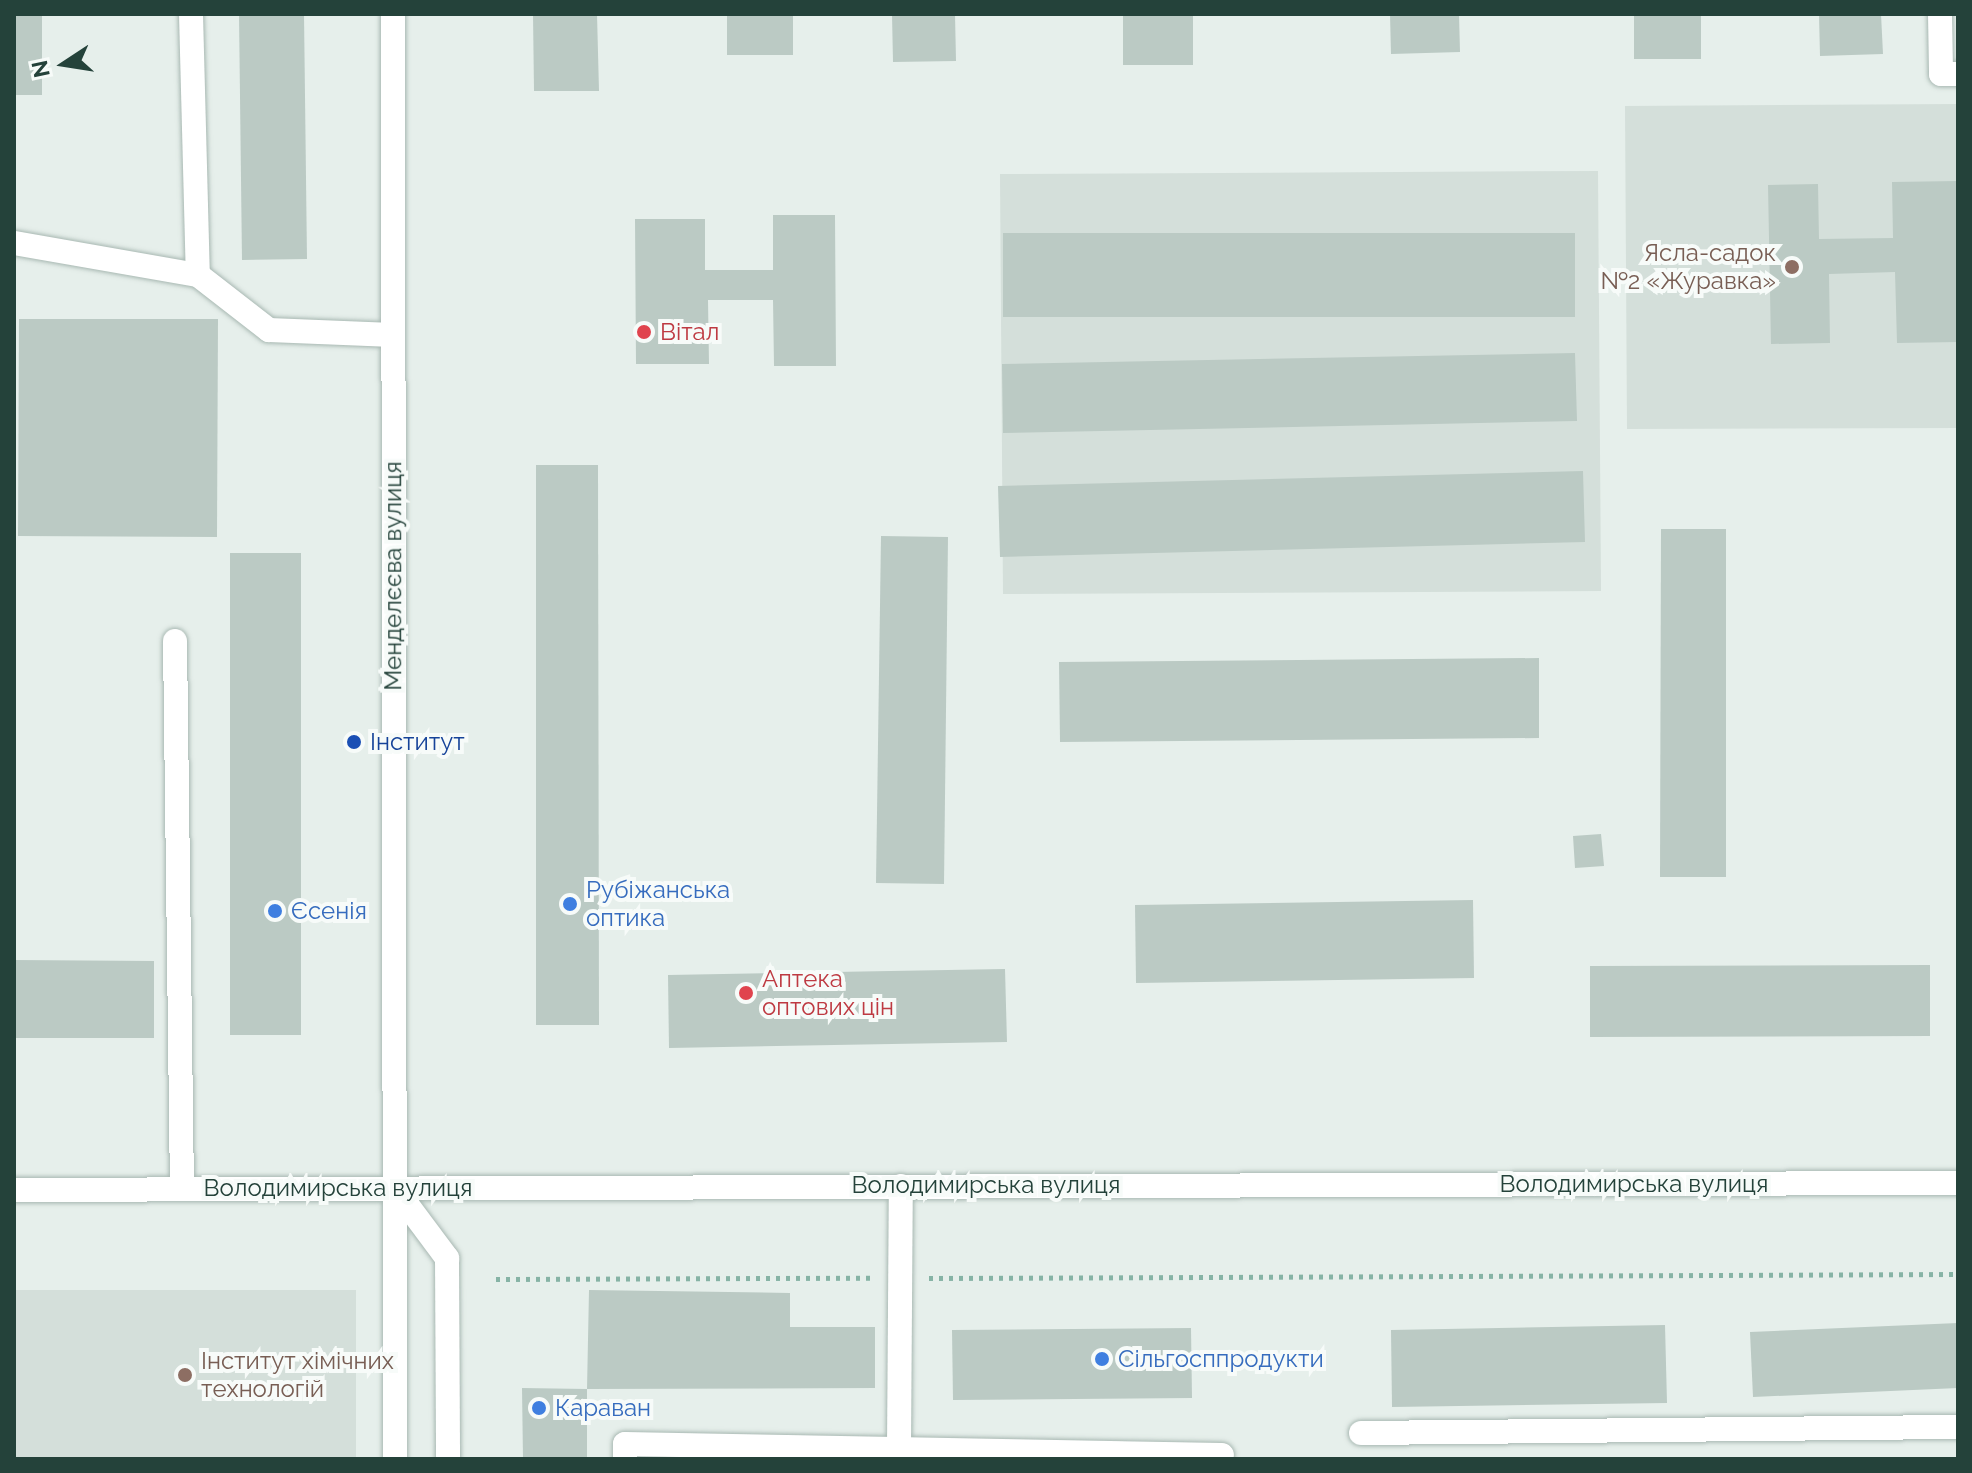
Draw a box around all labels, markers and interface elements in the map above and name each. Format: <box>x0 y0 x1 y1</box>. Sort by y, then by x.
north arrow <box>24 24 104 104</box>
text: N <box>26 58 55 80</box>
place label: Ясла-садок №2 «Журавка» <box>1600 239 1776 295</box>
marker: Ясла-садок №2 «Журавка» <box>1783 258 1801 276</box>
place label: Вітал <box>660 318 719 346</box>
marker: Вітал <box>635 323 653 341</box>
street label: Менделєєва вулиця <box>379 461 407 691</box>
place label: Інститут <box>370 728 465 756</box>
marker: Інститут <box>345 733 363 751</box>
place label: Рубіжанська оптика <box>586 876 730 932</box>
marker: Рубіжанська оптика <box>561 895 579 913</box>
place label: Єсенія <box>291 897 367 925</box>
marker: Єсенія <box>266 902 284 920</box>
place label: Аптека оптових цін <box>762 965 894 1021</box>
marker: Аптека оптових цін <box>737 984 755 1002</box>
street label: Володимирська вулиця <box>1500 1170 1768 1198</box>
street label: Володимирська вулиця <box>852 1171 1120 1199</box>
street label: Володимирська вулиця <box>204 1174 472 1202</box>
place label: Сільгосппродукти <box>1118 1345 1324 1373</box>
place label: Інститут хімічних технологій <box>201 1347 394 1403</box>
marker: Сільгосппродукти <box>1093 1350 1111 1368</box>
marker: Інститут хімічних технологій <box>176 1366 194 1384</box>
place label: Караван <box>555 1394 651 1422</box>
marker: Караван <box>530 1399 548 1417</box>

